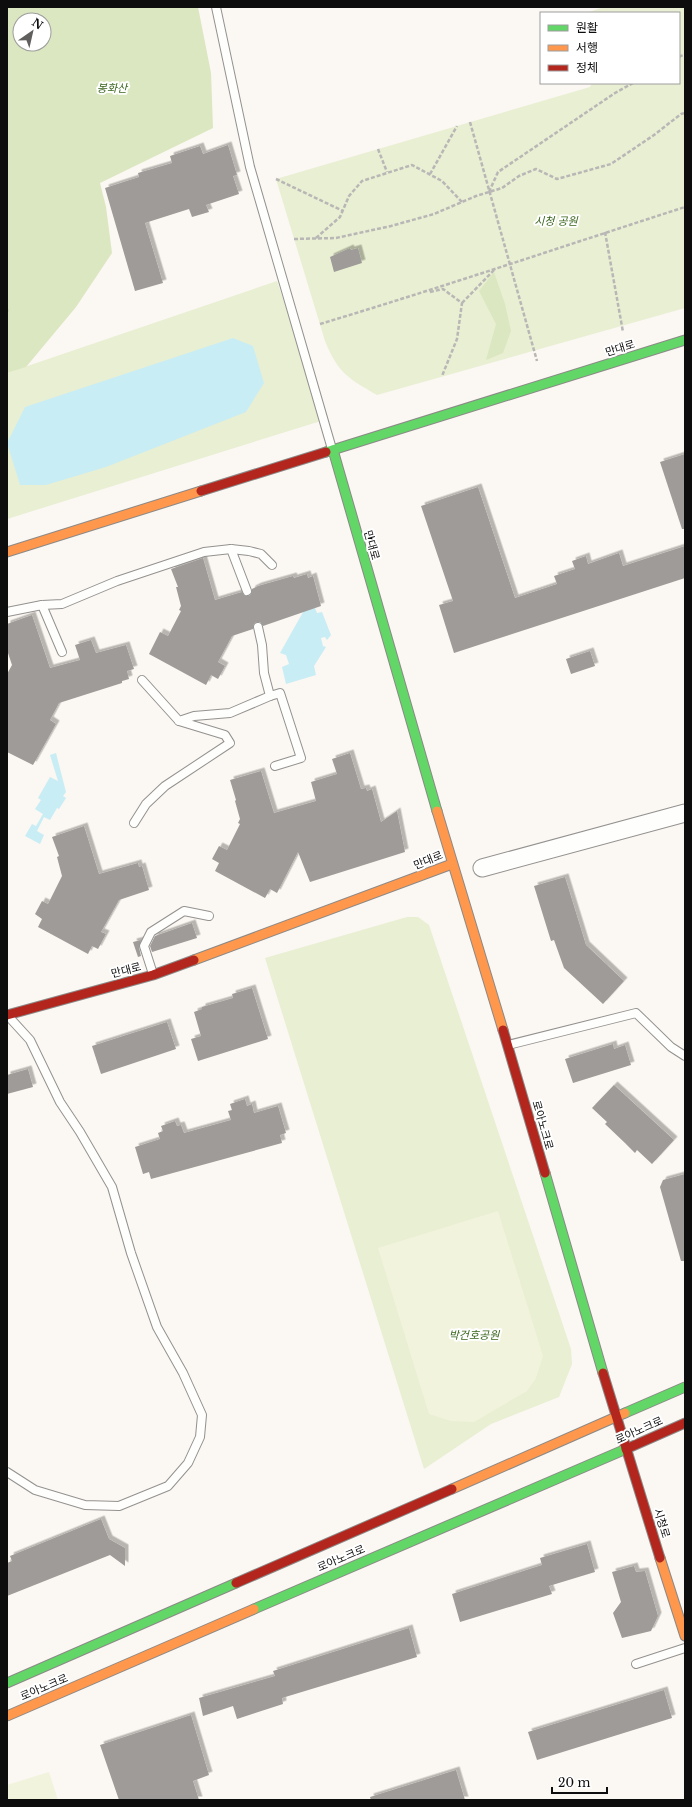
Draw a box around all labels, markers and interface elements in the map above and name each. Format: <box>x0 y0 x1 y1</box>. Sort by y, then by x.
north arrow <box>12 12 52 52</box>
legend <box>540 12 680 84</box>
text: N <box>29 15 46 33</box>
text: 원활 <box>576 20 598 35</box>
text: 서행 <box>576 40 598 55</box>
text: 정체 <box>576 60 598 75</box>
park label: 봉화산 <box>97 81 129 95</box>
park label: 시청 공원 <box>534 214 579 228</box>
street label: 만대로 <box>603 337 637 359</box>
street label: 만대로 <box>361 528 383 562</box>
street label: 만대로 <box>411 848 445 872</box>
street label: 만대로 <box>110 959 142 981</box>
street label: 로아노크로 <box>529 1099 557 1151</box>
park label: 박건호공원 <box>449 1328 500 1342</box>
street label: 로아노크로 <box>613 1413 665 1447</box>
street label: 시청로 <box>651 1506 673 1540</box>
street label: 로아노크로 <box>315 1542 367 1574</box>
street label: 로아노크로 <box>18 1671 70 1703</box>
scale bar <box>552 1769 607 1795</box>
text: 20 m <box>558 1775 590 1790</box>

